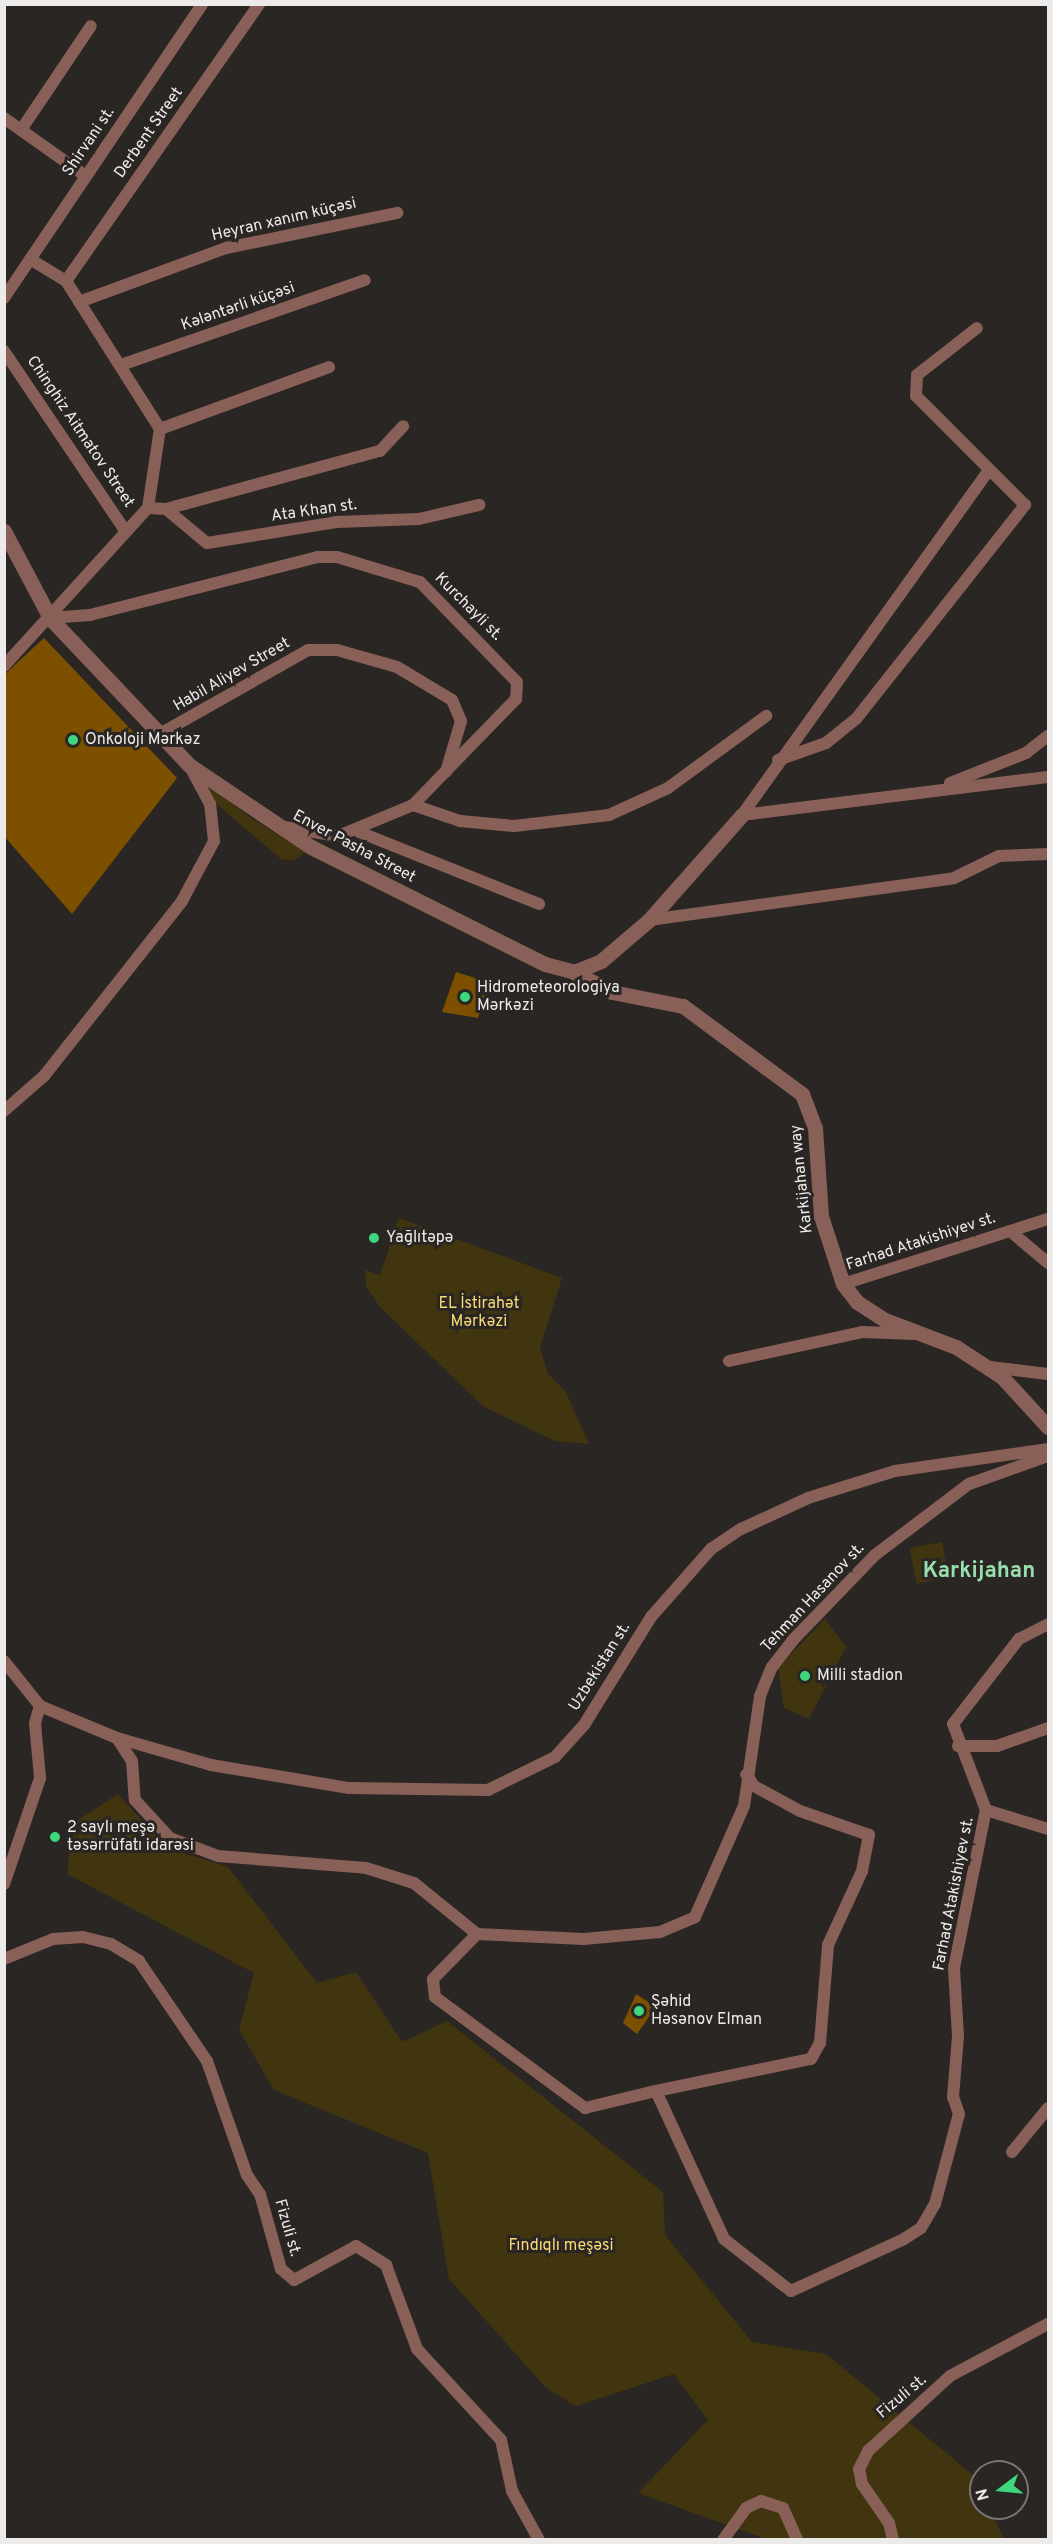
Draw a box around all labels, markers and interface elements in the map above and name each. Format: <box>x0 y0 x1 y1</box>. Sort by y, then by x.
street label: Derbent Street <box>111 84 187 182</box>
street label: Shirvani st. <box>59 104 119 180</box>
street label: Heyran xanım küçəsi <box>210 194 358 246</box>
street label: Kələntərli küçəsi <box>179 279 297 335</box>
street label: Chinghiz Aitmatov Street <box>22 352 138 512</box>
street label: Ata Khan st. <box>270 495 358 527</box>
street label: Kurchayli st. <box>430 569 506 645</box>
street label: Habil Aliyev Street <box>170 634 294 716</box>
place label: Onkoloji Mərkəz <box>85 730 201 750</box>
marker: Onkoloji Mərkəz <box>66 733 80 747</box>
street label: Enver Pasha Street <box>289 807 419 887</box>
place label: Hidrometeorologiya Mərkəzi <box>477 978 620 1016</box>
marker: Hidrometeorologiya Mərkəzi <box>458 990 472 1004</box>
street label: Karkijahan way <box>787 1124 817 1234</box>
street label: Farhad Atakishiyev st. <box>844 1209 998 1275</box>
place label: Yağlıtəpə <box>386 1228 453 1248</box>
marker: Yağlıtəpə <box>367 1231 381 1245</box>
park label: EL İstirahət Mərkəzi <box>438 1294 520 1332</box>
street label: Tehman Hasanov st. <box>757 1539 869 1657</box>
district label: Karkijahan <box>923 1559 1035 1585</box>
street label: Uzbekistan st. <box>565 1619 635 1715</box>
place label: Milli stadion <box>817 1666 903 1686</box>
marker: Milli stadion <box>798 1669 812 1683</box>
street label: Farhad Atakishiyev st. <box>930 1815 978 1973</box>
place label: 2 saylı meşə təsərrüfatı idarəsi <box>67 1818 194 1856</box>
marker: 2 saylı meşə təsərrüfatı idarəsi <box>48 1830 62 1844</box>
place label: Şəhid Həsənov Elman <box>651 1992 762 2030</box>
marker: Şəhid Həsənov Elman <box>632 2004 646 2018</box>
street label: Fizuli st. <box>270 2197 304 2259</box>
park label: Fındıqlı meşəsi <box>508 2236 614 2256</box>
street label: Fizuli st. <box>873 2371 931 2423</box>
north arrow <box>969 2460 1029 2520</box>
text: N <box>972 2486 995 2503</box>

